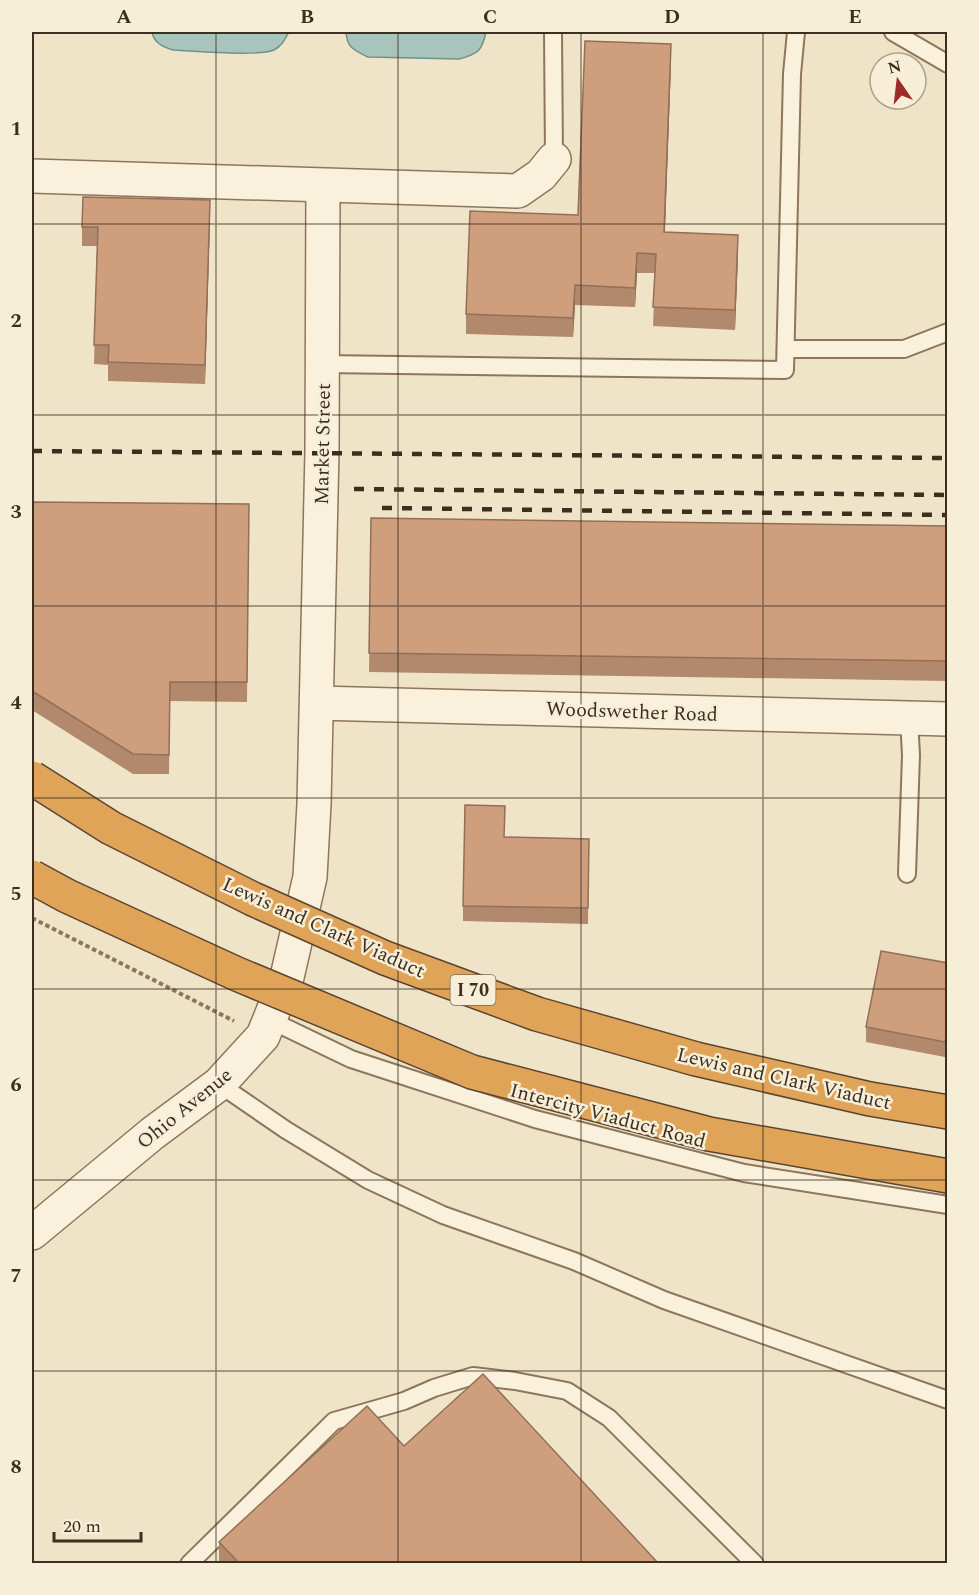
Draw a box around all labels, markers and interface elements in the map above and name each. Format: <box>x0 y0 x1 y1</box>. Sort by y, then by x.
text: A <box>116 2 132 32</box>
text: B <box>300 2 314 32</box>
text: C <box>483 2 497 32</box>
text: D <box>664 2 680 32</box>
text: E <box>848 2 862 32</box>
north arrow <box>868 51 928 111</box>
text: N <box>885 54 904 81</box>
text: 1 <box>10 114 22 144</box>
text: 2 <box>10 306 22 336</box>
street label: Market Street <box>307 383 339 505</box>
text: 3 <box>10 497 22 527</box>
text: 4 <box>10 688 22 718</box>
street label: Woodswether Road <box>545 694 718 730</box>
street label: Lewis and Clark Viaduct <box>217 870 430 986</box>
text: 5 <box>10 879 22 909</box>
road number: I 70 <box>450 975 496 1005</box>
street label: Lewis and Clark Viaduct <box>674 1040 894 1118</box>
street label: Ohio Avenue <box>130 1061 239 1157</box>
text: 6 <box>10 1070 22 1100</box>
street label: Intercity Viaduct Road <box>506 1075 709 1157</box>
text: 7 <box>10 1261 22 1291</box>
text: 8 <box>10 1452 22 1482</box>
scale bar <box>54 1505 141 1543</box>
text: 20 m <box>63 1513 101 1540</box>

